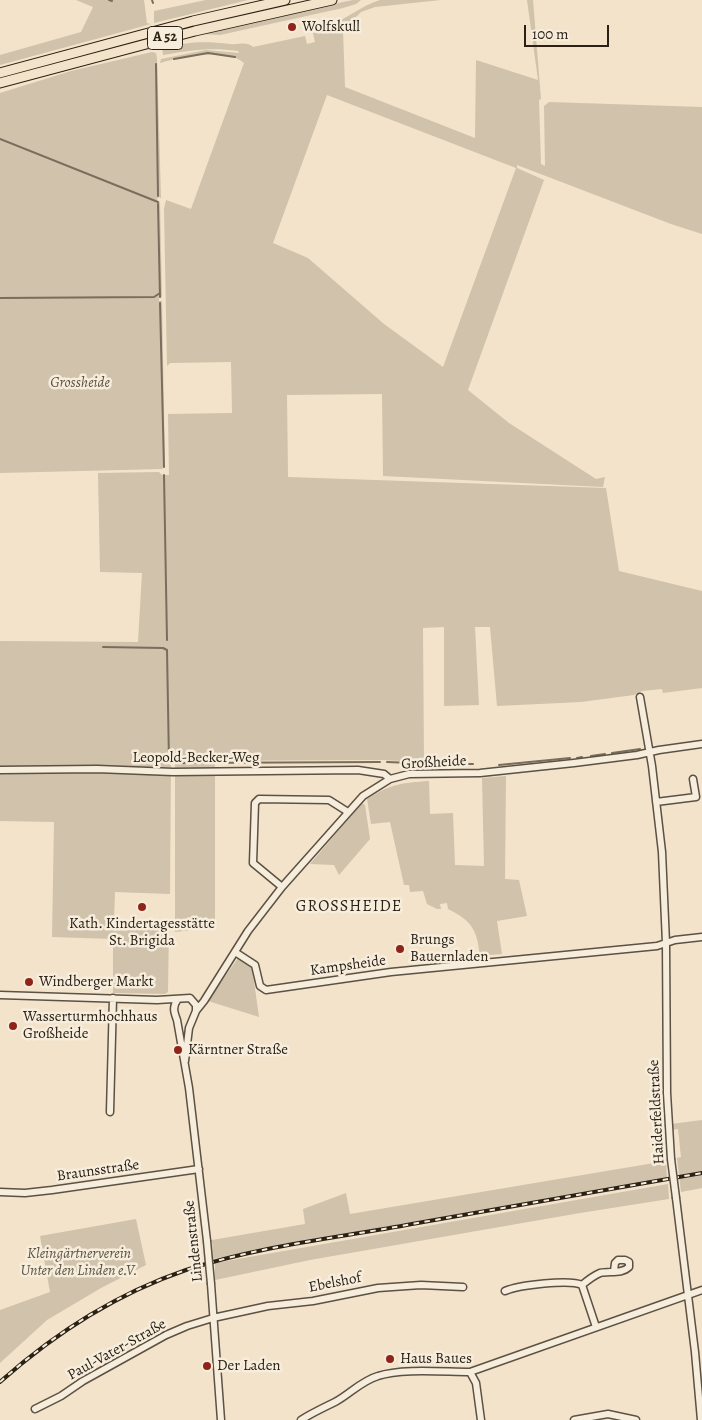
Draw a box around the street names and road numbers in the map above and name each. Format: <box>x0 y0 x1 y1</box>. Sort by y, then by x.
road number: A 52 <box>148 26 182 49</box>
street label: Leopold-Becker-Weg <box>133 749 259 767</box>
street label: Großheide <box>401 752 467 774</box>
street label: Kampsheide <box>309 952 387 980</box>
street label: Haiderfeldstraße <box>645 1059 669 1165</box>
street label: Braunsstraße <box>56 1156 140 1186</box>
street label: Lindenstraße <box>181 1199 207 1283</box>
street label: Ebelshof <box>307 1269 363 1297</box>
street label: Paul-Vater-Straße <box>65 1315 169 1385</box>

